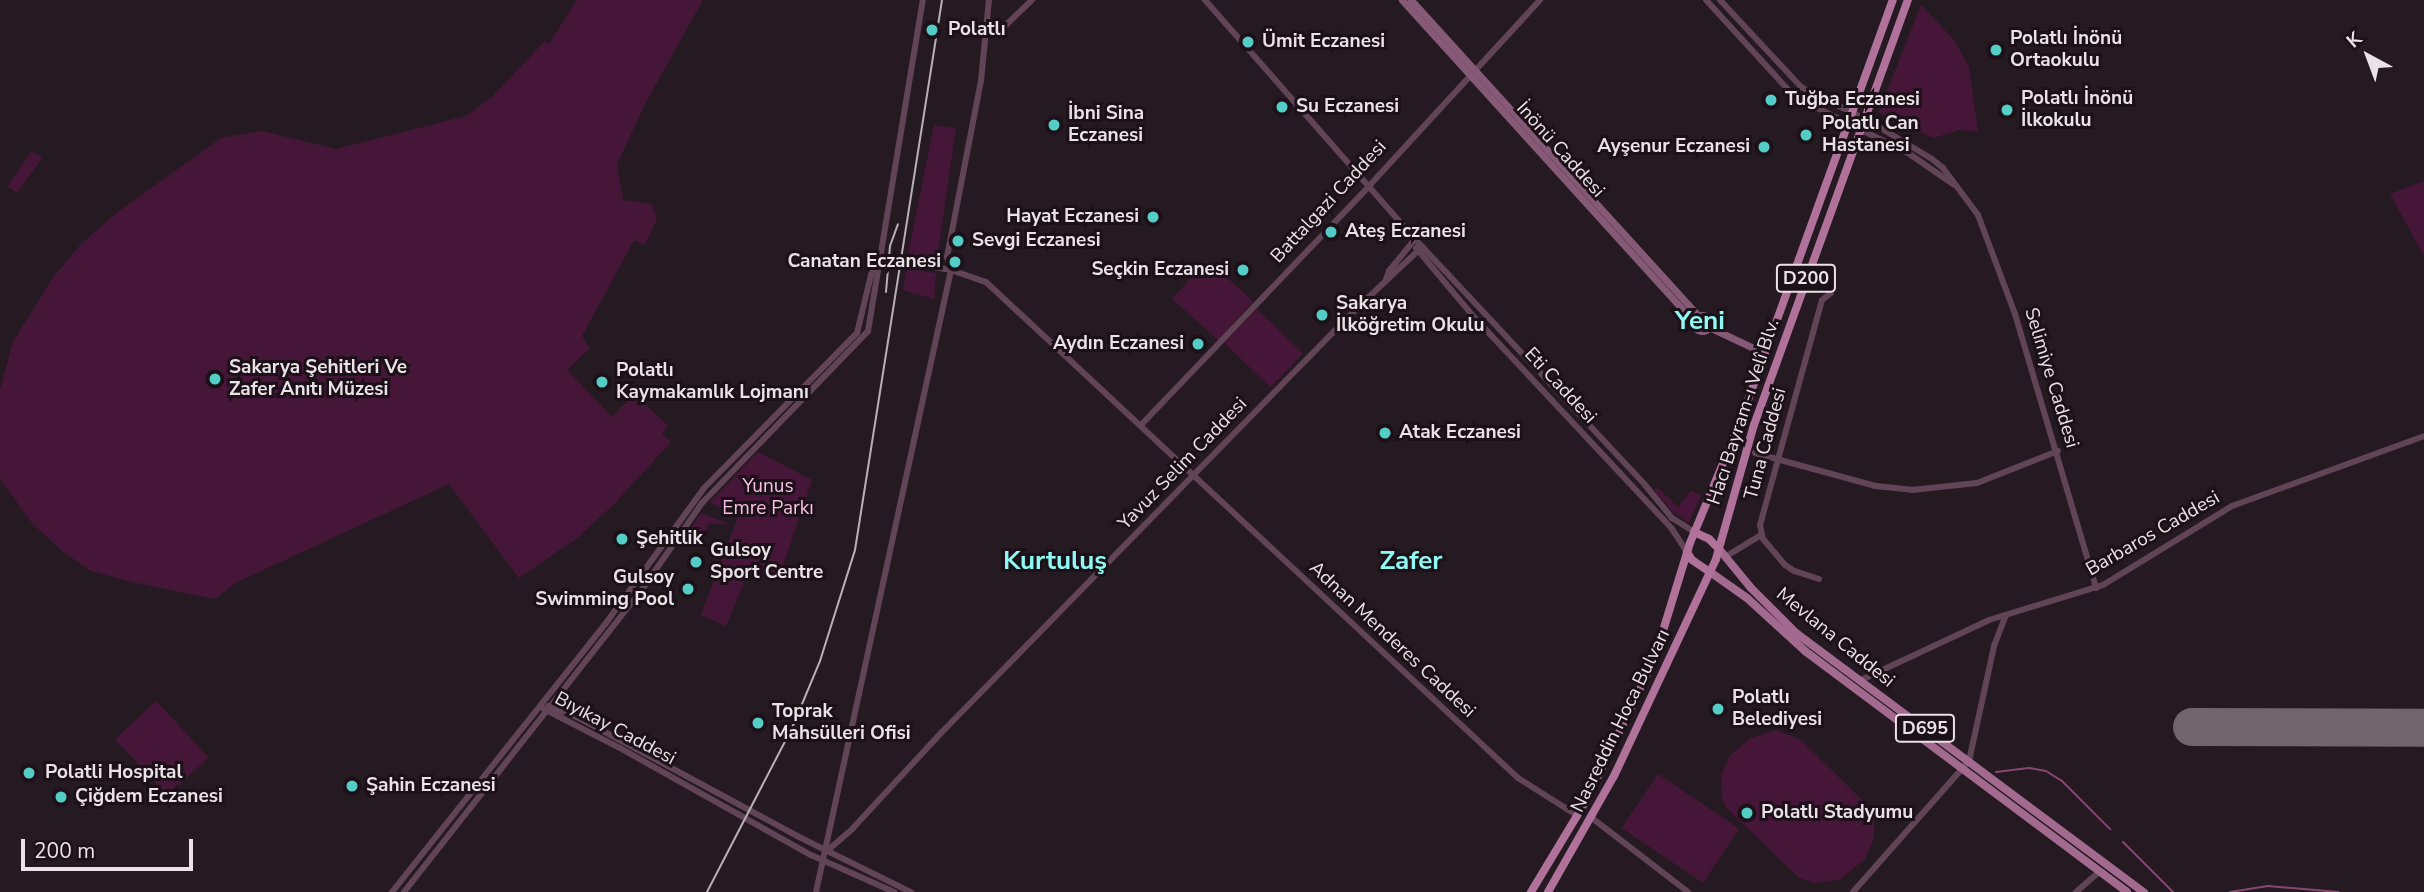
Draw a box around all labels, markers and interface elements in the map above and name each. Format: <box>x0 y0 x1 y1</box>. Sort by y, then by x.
place label: Polatlı <box>948 19 1006 41</box>
marker: Polatlı <box>922 20 942 40</box>
north arrow <box>2333 21 2403 91</box>
text: K <box>2341 26 2368 54</box>
place label: Polatlı İnönü Ortaokulu <box>2010 28 2122 72</box>
place label: Ümit Eczanesi <box>1262 31 1385 53</box>
marker: Ümit Eczanesi <box>1240 34 1256 50</box>
marker: Polatlı İnönü Ortaokulu <box>1988 42 2004 58</box>
place label: Polatlı İnönü İlkokulu <box>2021 88 2133 132</box>
place label: Tuğba Eczanesi <box>1785 89 1920 111</box>
marker: Tuğba Eczanesi <box>1763 92 1779 108</box>
place label: Su Eczanesi <box>1296 96 1399 118</box>
street label: İnönü Caddesi <box>1511 97 1609 203</box>
marker: Su Eczanesi <box>1274 99 1290 115</box>
marker: Polatlı İnönü İlkokulu <box>1999 102 2015 118</box>
place label: İbni Sina Eczanesi <box>1068 103 1144 147</box>
place label: Polatlı Can Hastanesi <box>1822 113 1919 157</box>
marker: İbni Sina Eczanesi <box>1046 117 1062 133</box>
marker: Polatlı Can Hastanesi <box>1796 125 1816 145</box>
street label: Battalgazi Caddesi <box>1266 136 1392 268</box>
place label: Ayşenur Eczanesi <box>1597 136 1750 158</box>
marker: Ayşenur Eczanesi <box>1756 139 1772 155</box>
place label: Hayat Eczanesi <box>1006 206 1139 228</box>
marker: Hayat Eczanesi <box>1145 209 1161 225</box>
place label: Ateş Eczanesi <box>1345 221 1466 243</box>
marker: Ateş Eczanesi <box>1323 224 1339 240</box>
place label: Sevgi Eczanesi <box>972 230 1100 252</box>
marker: Sevgi Eczanesi <box>950 233 966 249</box>
place label: Canatan Eczanesi <box>788 251 941 273</box>
marker: Canatan Eczanesi <box>947 254 963 270</box>
place label: Seçkin Eczanesi <box>1091 259 1229 281</box>
marker: Seçkin Eczanesi <box>1235 262 1251 278</box>
road number: D200 <box>1774 264 1838 292</box>
place label: Sakarya İlköğretim Okulu <box>1336 293 1484 337</box>
district label: Yeni <box>1675 305 1725 337</box>
street label: Selimiye Caddesi <box>2019 305 2083 451</box>
marker: Sakarya İlköğretim Okulu <box>1314 307 1330 323</box>
street label: Hacı Bayram-ı Velî Blv. <box>1703 316 1785 508</box>
place label: Aydın Eczanesi <box>1053 333 1184 355</box>
marker: Aydın Eczanesi <box>1190 336 1206 352</box>
street label: Eti Caddesi <box>1519 343 1601 429</box>
place label: Sakarya Şehitleri Ve Zafer Anıtı Müzesi <box>229 357 407 401</box>
place label: Polatlı Kaymakamlık Lojmanı <box>616 360 809 404</box>
marker: Sakarya Şehitleri Ve Zafer Anıtı Müzesi <box>207 371 223 387</box>
marker: Polatlı Kaymakamlık Lojmanı <box>594 374 610 390</box>
street label: Tuna Caddesi <box>1740 386 1792 502</box>
street label: Yavuz Selim Caddesi <box>1114 393 1252 535</box>
place label: Atak Eczanesi <box>1399 422 1521 444</box>
marker: Atak Eczanesi <box>1377 425 1393 441</box>
park label: Yunus Emre Parkı <box>722 476 814 520</box>
street label: Barbaros Caddesi <box>2082 487 2224 581</box>
place label: Şehitlik <box>636 528 703 550</box>
marker: Şehitlik <box>614 531 630 547</box>
place label: Gulsoy Sport Centre <box>710 540 823 584</box>
district label: Kurtuluş <box>1003 545 1107 577</box>
district label: Zafer <box>1379 545 1443 577</box>
marker: Gulsoy Sport Centre <box>688 554 704 570</box>
street label: Adnan Menderes Caddesi <box>1304 557 1480 723</box>
place label: Gulsoy Swimming Pool <box>535 567 674 611</box>
marker: Gulsoy Swimming Pool <box>680 581 696 597</box>
street label: Mevlana Caddesi <box>1771 583 1899 693</box>
street label: Nasreddin Hoca Bulvarı <box>1567 626 1675 816</box>
place label: Polatlı Belediyesi <box>1732 687 1822 731</box>
street label: Bıyıkay Caddesi <box>551 688 679 770</box>
place label: Toprak Mahsülleri Ofisi <box>772 701 911 745</box>
marker: Polatlı Belediyesi <box>1710 701 1726 717</box>
road number: D695 <box>1894 714 1956 742</box>
marker: Toprak Mahsülleri Ofisi <box>750 715 766 731</box>
place label: Polatli Hospital <box>45 762 183 784</box>
marker: Polatli Hospital <box>19 763 39 783</box>
place label: Şahin Eczanesi <box>366 775 496 797</box>
marker: Şahin Eczanesi <box>344 778 360 794</box>
place label: Çiğdem Eczanesi <box>75 786 223 808</box>
marker: Çiğdem Eczanesi <box>53 789 69 805</box>
place label: Polatlı Stadyumu <box>1761 802 1913 824</box>
marker: Polatlı Stadyumu <box>1739 805 1755 821</box>
scale bar <box>24 826 196 870</box>
text: 200 m <box>34 837 95 865</box>

